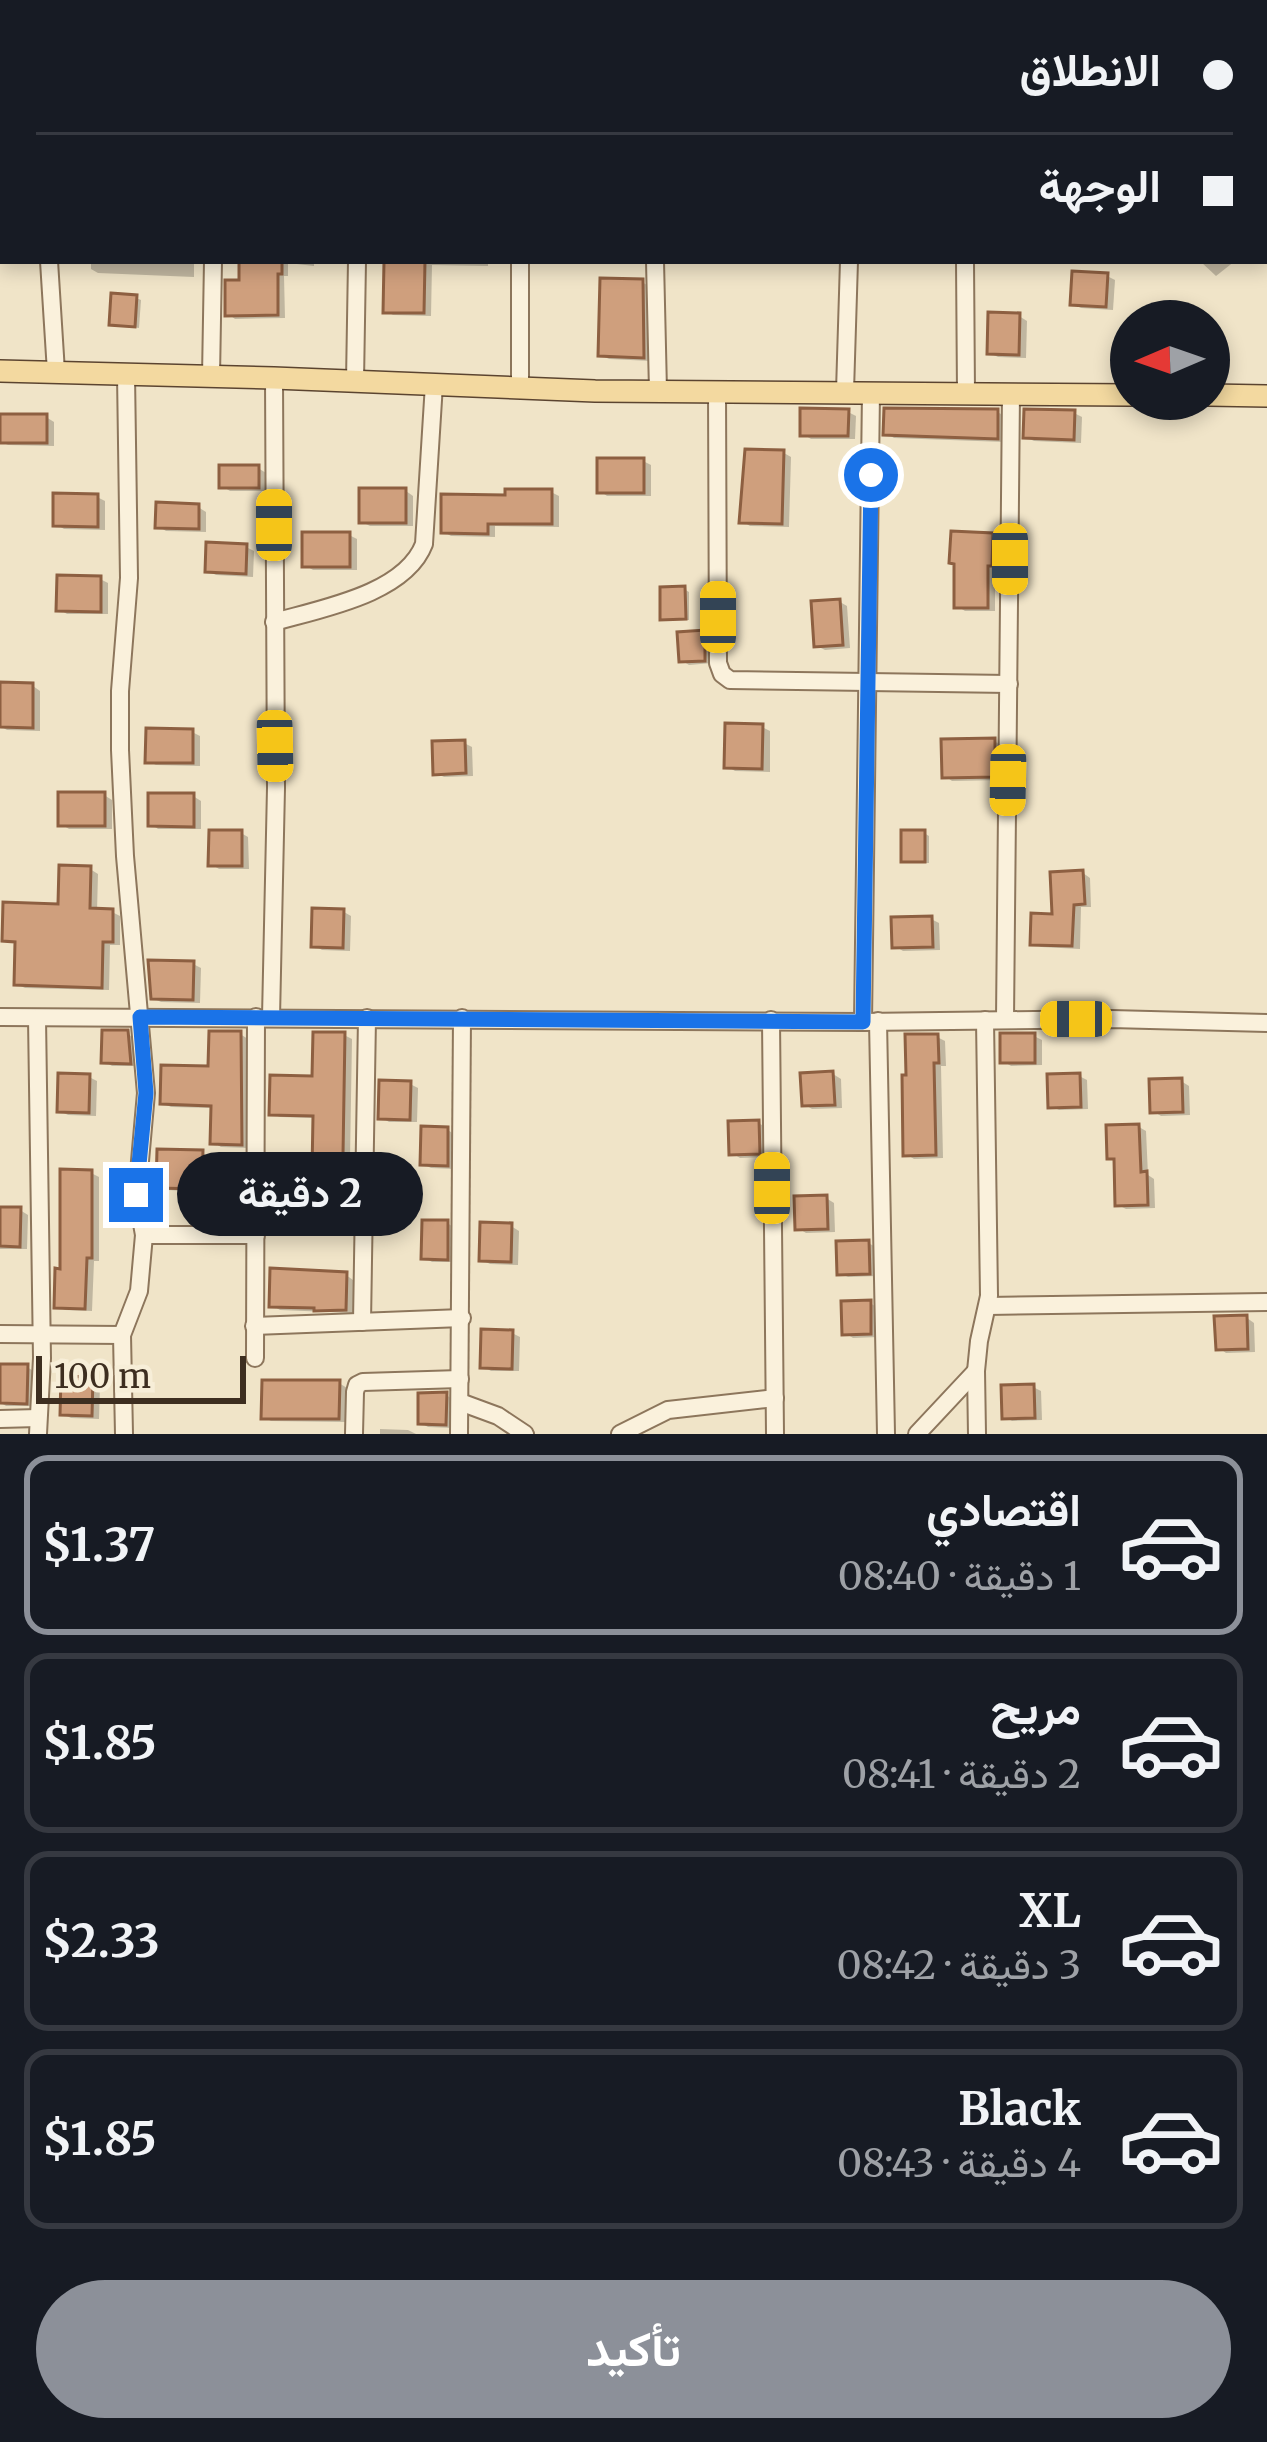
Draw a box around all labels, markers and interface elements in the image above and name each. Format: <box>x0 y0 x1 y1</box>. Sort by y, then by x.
text: الانطلاق <box>1020 42 1161 98</box>
text: الوجهة <box>1039 158 1161 214</box>
north arrow <box>1110 300 1230 420</box>
map controls <box>1110 300 1230 420</box>
route start <box>844 448 898 502</box>
car <box>256 489 292 561</box>
car <box>992 523 1028 595</box>
car <box>700 581 736 653</box>
car <box>256 710 294 782</box>
car <box>989 744 1027 816</box>
car <box>1040 1001 1112 1037</box>
car <box>754 1152 790 1224</box>
callout: 2 دقيقة <box>178 1153 424 1237</box>
route end <box>109 1168 163 1222</box>
text: 2 دقيقة <box>238 1169 362 1218</box>
scale bar <box>36 1350 246 1403</box>
text: 100 m <box>54 1356 151 1397</box>
text: اقتصادي <box>926 1482 1081 1538</box>
icon: car <box>1117 1491 1225 1599</box>
text: $1.37 <box>42 1517 155 1573</box>
text: 1 دقيقة · 08:40 <box>838 1552 1081 1601</box>
text: مريح <box>990 1680 1081 1736</box>
icon: car <box>1117 1689 1225 1797</box>
text: $1.85 <box>42 1715 157 1771</box>
text: 2 دقيقة · 08:41 <box>842 1750 1081 1799</box>
text: XL <box>1019 1883 1081 1939</box>
icon: car <box>1117 1887 1225 1995</box>
text: $2.33 <box>42 1913 160 1969</box>
text: 3 دقيقة · 08:42 <box>836 1941 1081 1990</box>
text: Black <box>958 2081 1081 2137</box>
icon: car <box>1117 2085 1225 2193</box>
text: $1.85 <box>42 2111 157 2167</box>
text: 4 دقيقة · 08:43 <box>837 2139 1081 2188</box>
button: تأكيد <box>36 2280 1231 2418</box>

